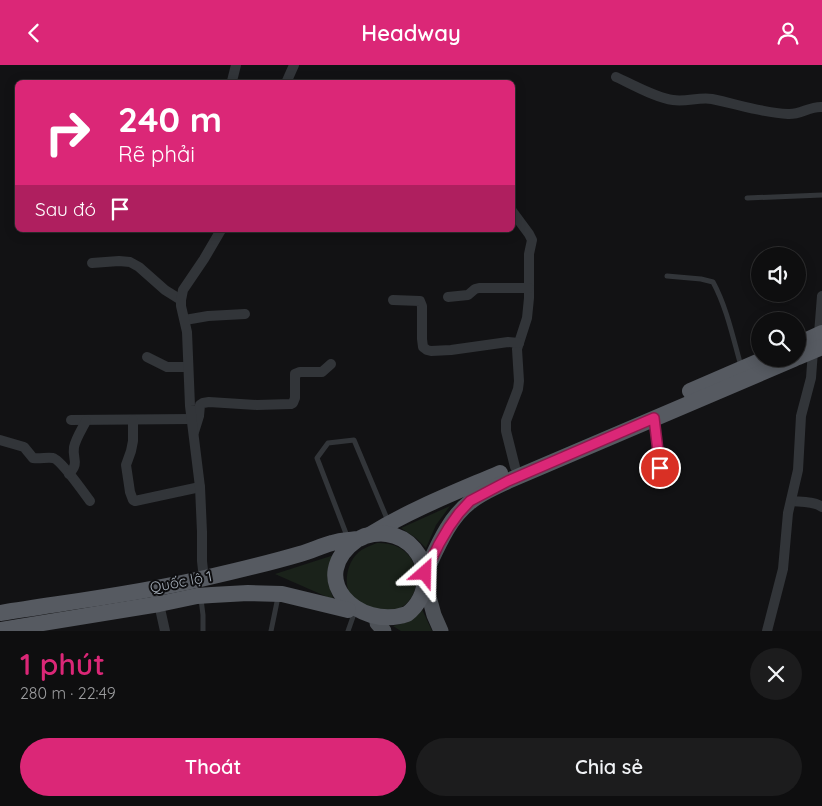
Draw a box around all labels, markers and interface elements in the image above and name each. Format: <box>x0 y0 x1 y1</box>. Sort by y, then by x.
icon: back <box>20 19 48 47</box>
text: Headway <box>361 19 461 47</box>
icon: person <box>774 19 802 47</box>
text: 240 m <box>118 97 222 141</box>
icon: right <box>35 100 100 165</box>
text: Rẽ phải <box>118 140 195 168</box>
icon: arrive <box>106 195 134 223</box>
text: Sau đó <box>35 197 96 221</box>
map controls <box>751 247 806 367</box>
button: sound <box>751 247 806 302</box>
button: search <box>751 312 806 367</box>
pin <box>639 447 681 489</box>
icon: arrive <box>646 454 674 482</box>
position arrow <box>398 546 450 598</box>
street label: Quốc lộ 1 <box>148 566 214 597</box>
text: 1 phút <box>20 645 105 683</box>
button: close <box>750 648 802 700</box>
text: 280 m · 22:49 <box>20 683 116 703</box>
button: Thoát <box>20 738 406 796</box>
button: Chia sẻ <box>416 738 802 796</box>

